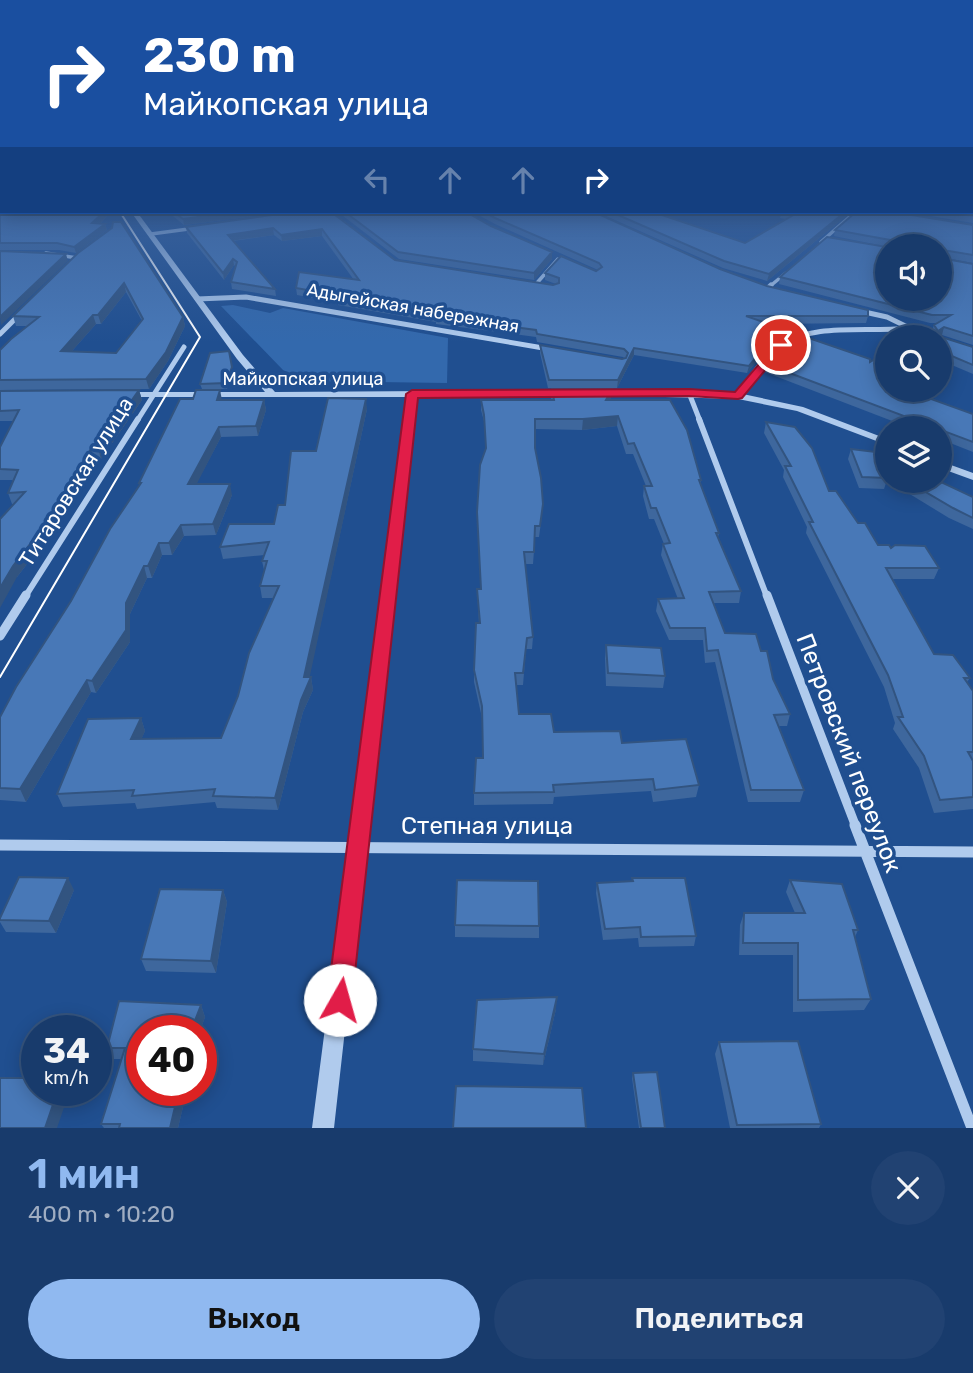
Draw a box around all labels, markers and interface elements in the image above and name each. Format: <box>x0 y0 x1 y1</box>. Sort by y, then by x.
text: 230 m <box>143 26 296 84</box>
icon: right <box>28 28 119 119</box>
text: Майкопская улица <box>143 85 429 123</box>
icon: left <box>358 161 396 199</box>
icon: ahead <box>431 161 469 199</box>
icon: ahead <box>504 161 542 199</box>
icon: right <box>577 161 615 199</box>
map controls <box>875 234 952 493</box>
button: sound <box>875 234 952 311</box>
street label: Адыгейская набережная <box>305 278 521 338</box>
pin <box>751 315 811 375</box>
button: search <box>875 325 952 402</box>
icon: arrive <box>762 326 800 364</box>
street label: Майкопская улица <box>223 368 383 390</box>
street label: Титаровская улица <box>13 392 138 571</box>
button: layers <box>875 416 952 493</box>
street label: Петровский переулок <box>791 630 908 876</box>
street label: Степная улица <box>401 812 573 840</box>
position arrow <box>303 963 377 1037</box>
speed limit sign: 40 <box>126 1015 217 1106</box>
text: 34 <box>43 1030 90 1072</box>
text: km/h <box>44 1067 89 1089</box>
text: 1 мин <box>28 1149 140 1199</box>
button: close <box>871 1151 945 1225</box>
text: 400 m · 10:20 <box>28 1200 175 1228</box>
button: Выход <box>28 1279 480 1359</box>
button: Поделиться <box>494 1279 945 1359</box>

